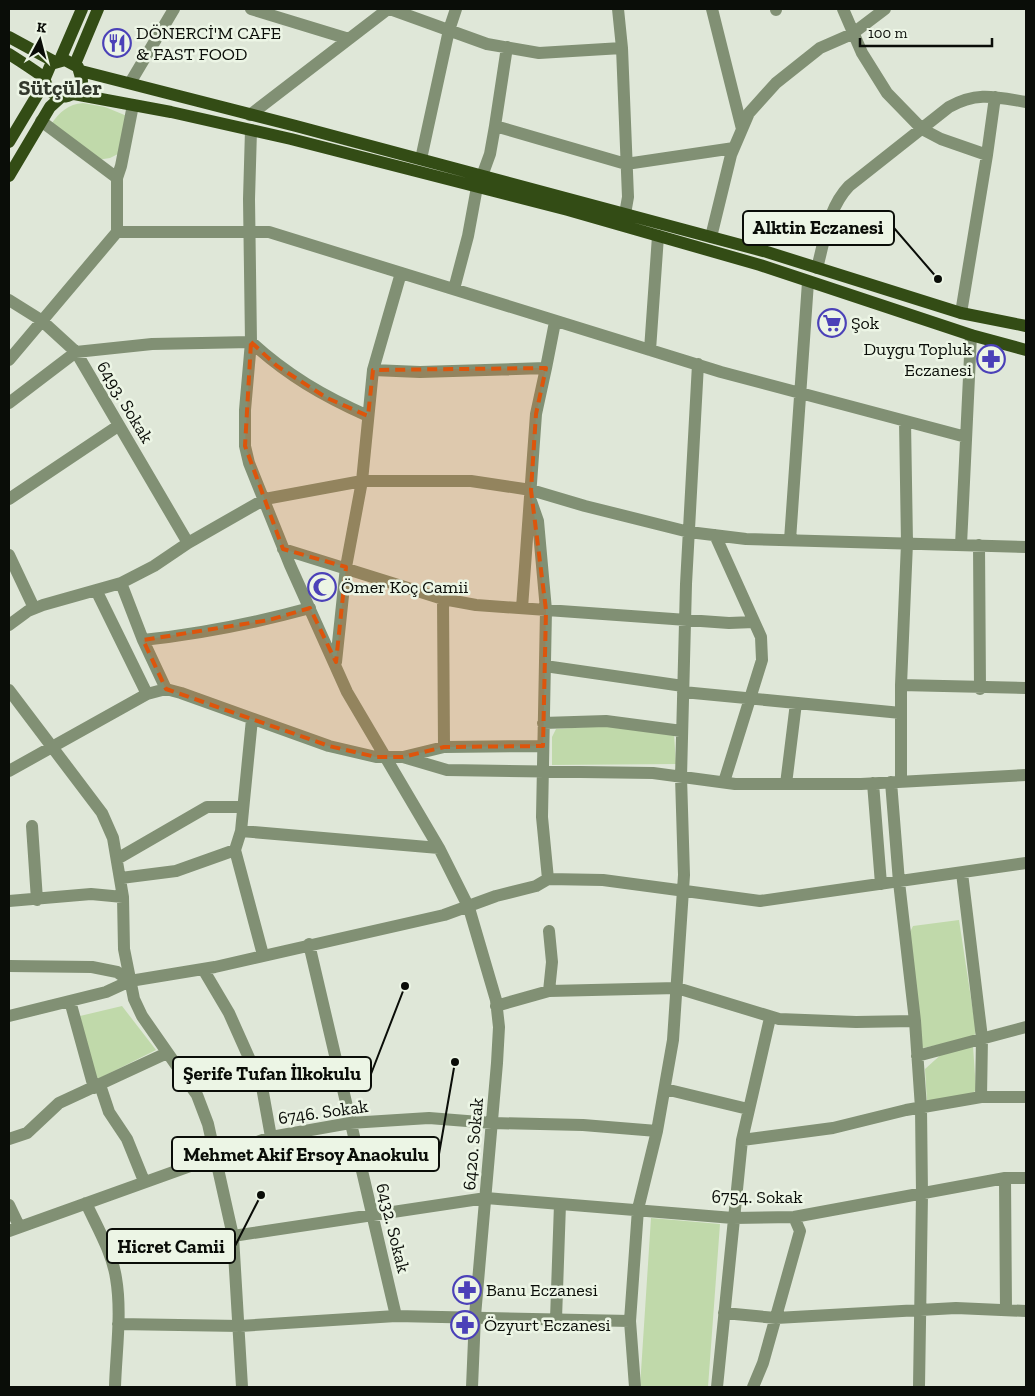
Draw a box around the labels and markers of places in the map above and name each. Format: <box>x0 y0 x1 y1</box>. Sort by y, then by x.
place label: DÖNERCİ'M CAFE & FAST FOOD <box>136 22 281 65</box>
restaurant icon: DÖNERCİ'M CAFE & FAST FOOD <box>102 28 132 58</box>
callout: Alktin Eczanesi <box>743 211 894 245</box>
supermarket icon: Şok <box>817 308 847 338</box>
place label: Şok <box>851 312 880 334</box>
place label: Duygu Topluk Eczanesi <box>863 338 973 381</box>
pharmacy icon: Duygu Topluk Eczanesi <box>976 344 1006 374</box>
mosque icon: Ömer Koç Camii <box>307 572 337 602</box>
place label: Ömer Koç Camii <box>341 576 468 598</box>
callout: Şerife Tufan İlkokulu <box>173 1057 371 1091</box>
callout: Mehmet Akif Ersoy Anaokulu <box>172 1137 439 1171</box>
callout: Hicret Camii <box>107 1229 235 1263</box>
pharmacy icon: Banu Eczanesi <box>452 1275 482 1305</box>
place label: Banu Eczanesi <box>486 1279 598 1301</box>
pharmacy icon: Özyurt Eczanesi <box>450 1310 480 1340</box>
place label: Özyurt Eczanesi <box>484 1314 611 1336</box>

